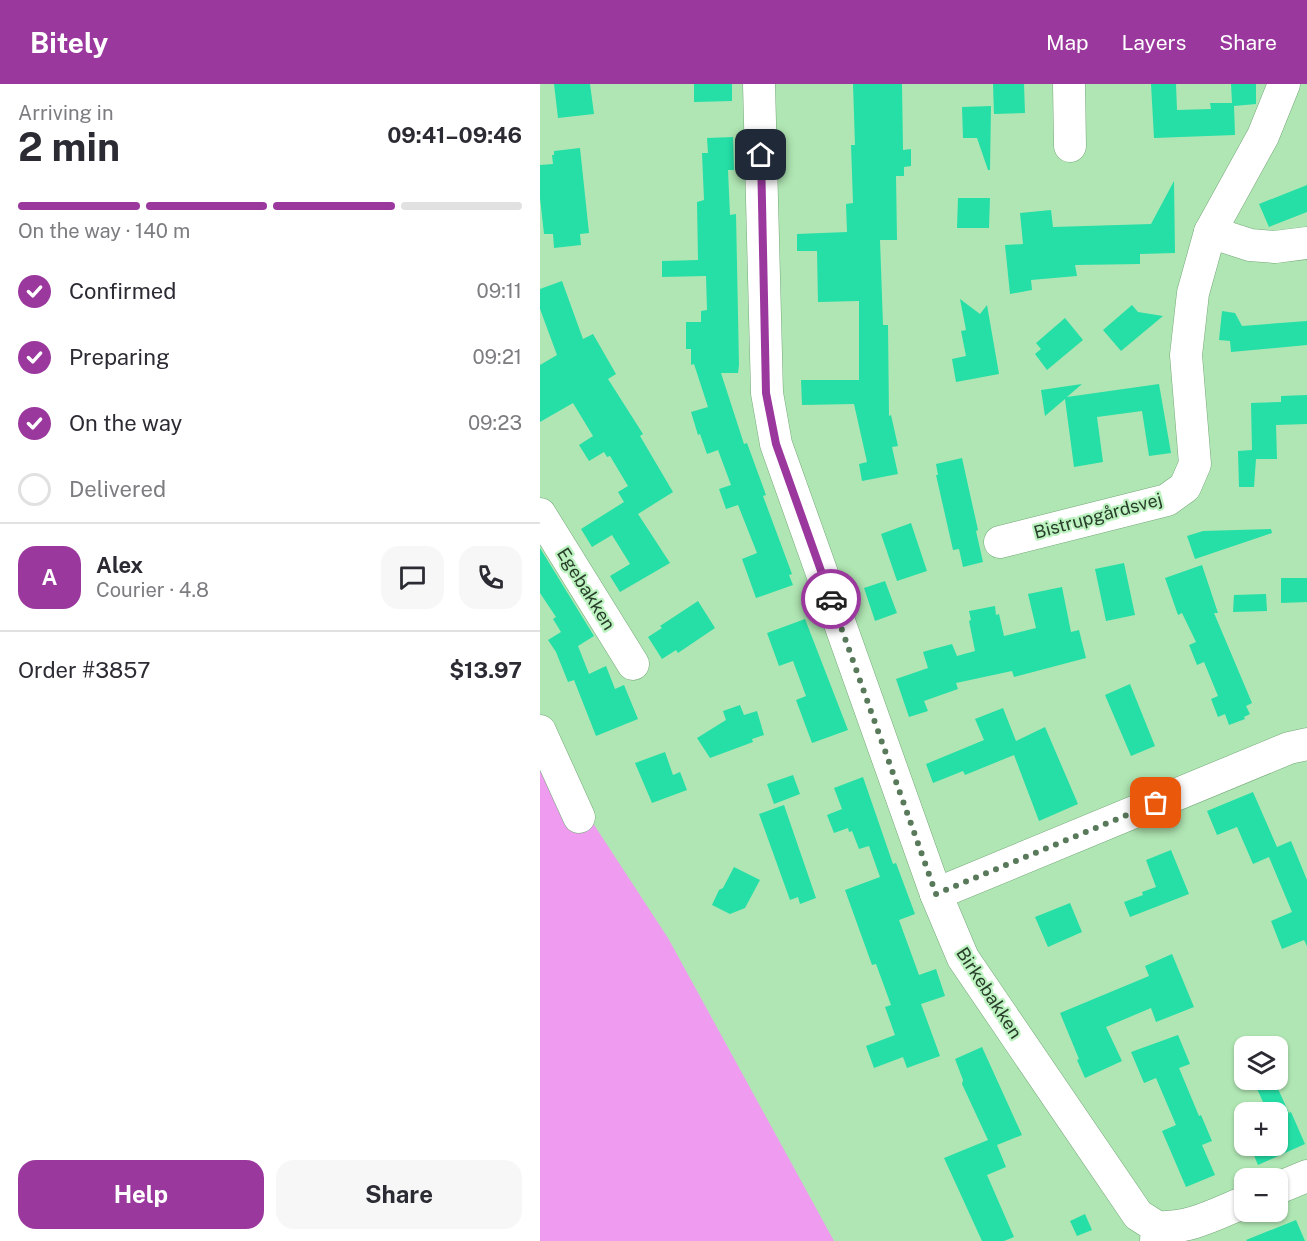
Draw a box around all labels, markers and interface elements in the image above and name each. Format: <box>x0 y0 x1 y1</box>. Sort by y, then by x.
text: Bitely <box>30 26 108 59</box>
text: Map <box>1046 30 1089 55</box>
text: Layers <box>1122 30 1186 55</box>
text: Share <box>1219 30 1277 55</box>
text: Arriving in <box>18 101 113 125</box>
text: 09:41–09:46 <box>387 122 522 148</box>
text: 2 min <box>18 124 120 170</box>
pin <box>735 129 786 180</box>
icon: home <box>744 138 777 171</box>
text: On the way · 140 m <box>18 219 190 243</box>
icon: check <box>18 275 51 308</box>
text: Confirmed <box>69 278 176 304</box>
text: 09:11 <box>477 279 522 303</box>
icon: check <box>18 341 51 374</box>
text: Preparing <box>69 344 170 370</box>
text: 09:21 <box>472 345 522 369</box>
icon: check <box>18 407 51 440</box>
text: On the way <box>69 410 182 436</box>
text: 09:23 <box>468 411 522 435</box>
text: Delivered <box>69 476 166 502</box>
street label: Bistrupgårdsvej <box>1031 488 1164 543</box>
street label: Egebakken <box>553 544 620 634</box>
button: chat <box>381 546 444 609</box>
button: phone <box>459 546 522 609</box>
text: Alex <box>96 552 143 578</box>
text: A <box>42 564 57 590</box>
courier <box>801 569 861 629</box>
text: Courier · 4.8 <box>96 578 209 602</box>
icon: car <box>815 583 848 616</box>
text: Order #3857 <box>18 657 150 683</box>
text: $13.97 <box>449 657 522 683</box>
pin <box>1130 777 1181 828</box>
icon: bag <box>1139 786 1172 819</box>
street label: Birkebakken <box>952 943 1027 1042</box>
map controls <box>1234 1036 1288 1222</box>
button: layers <box>1234 1036 1288 1090</box>
button: + <box>1234 1102 1288 1156</box>
button: Help <box>18 1160 264 1229</box>
button: Share <box>276 1160 522 1229</box>
button: − <box>1234 1168 1288 1222</box>

